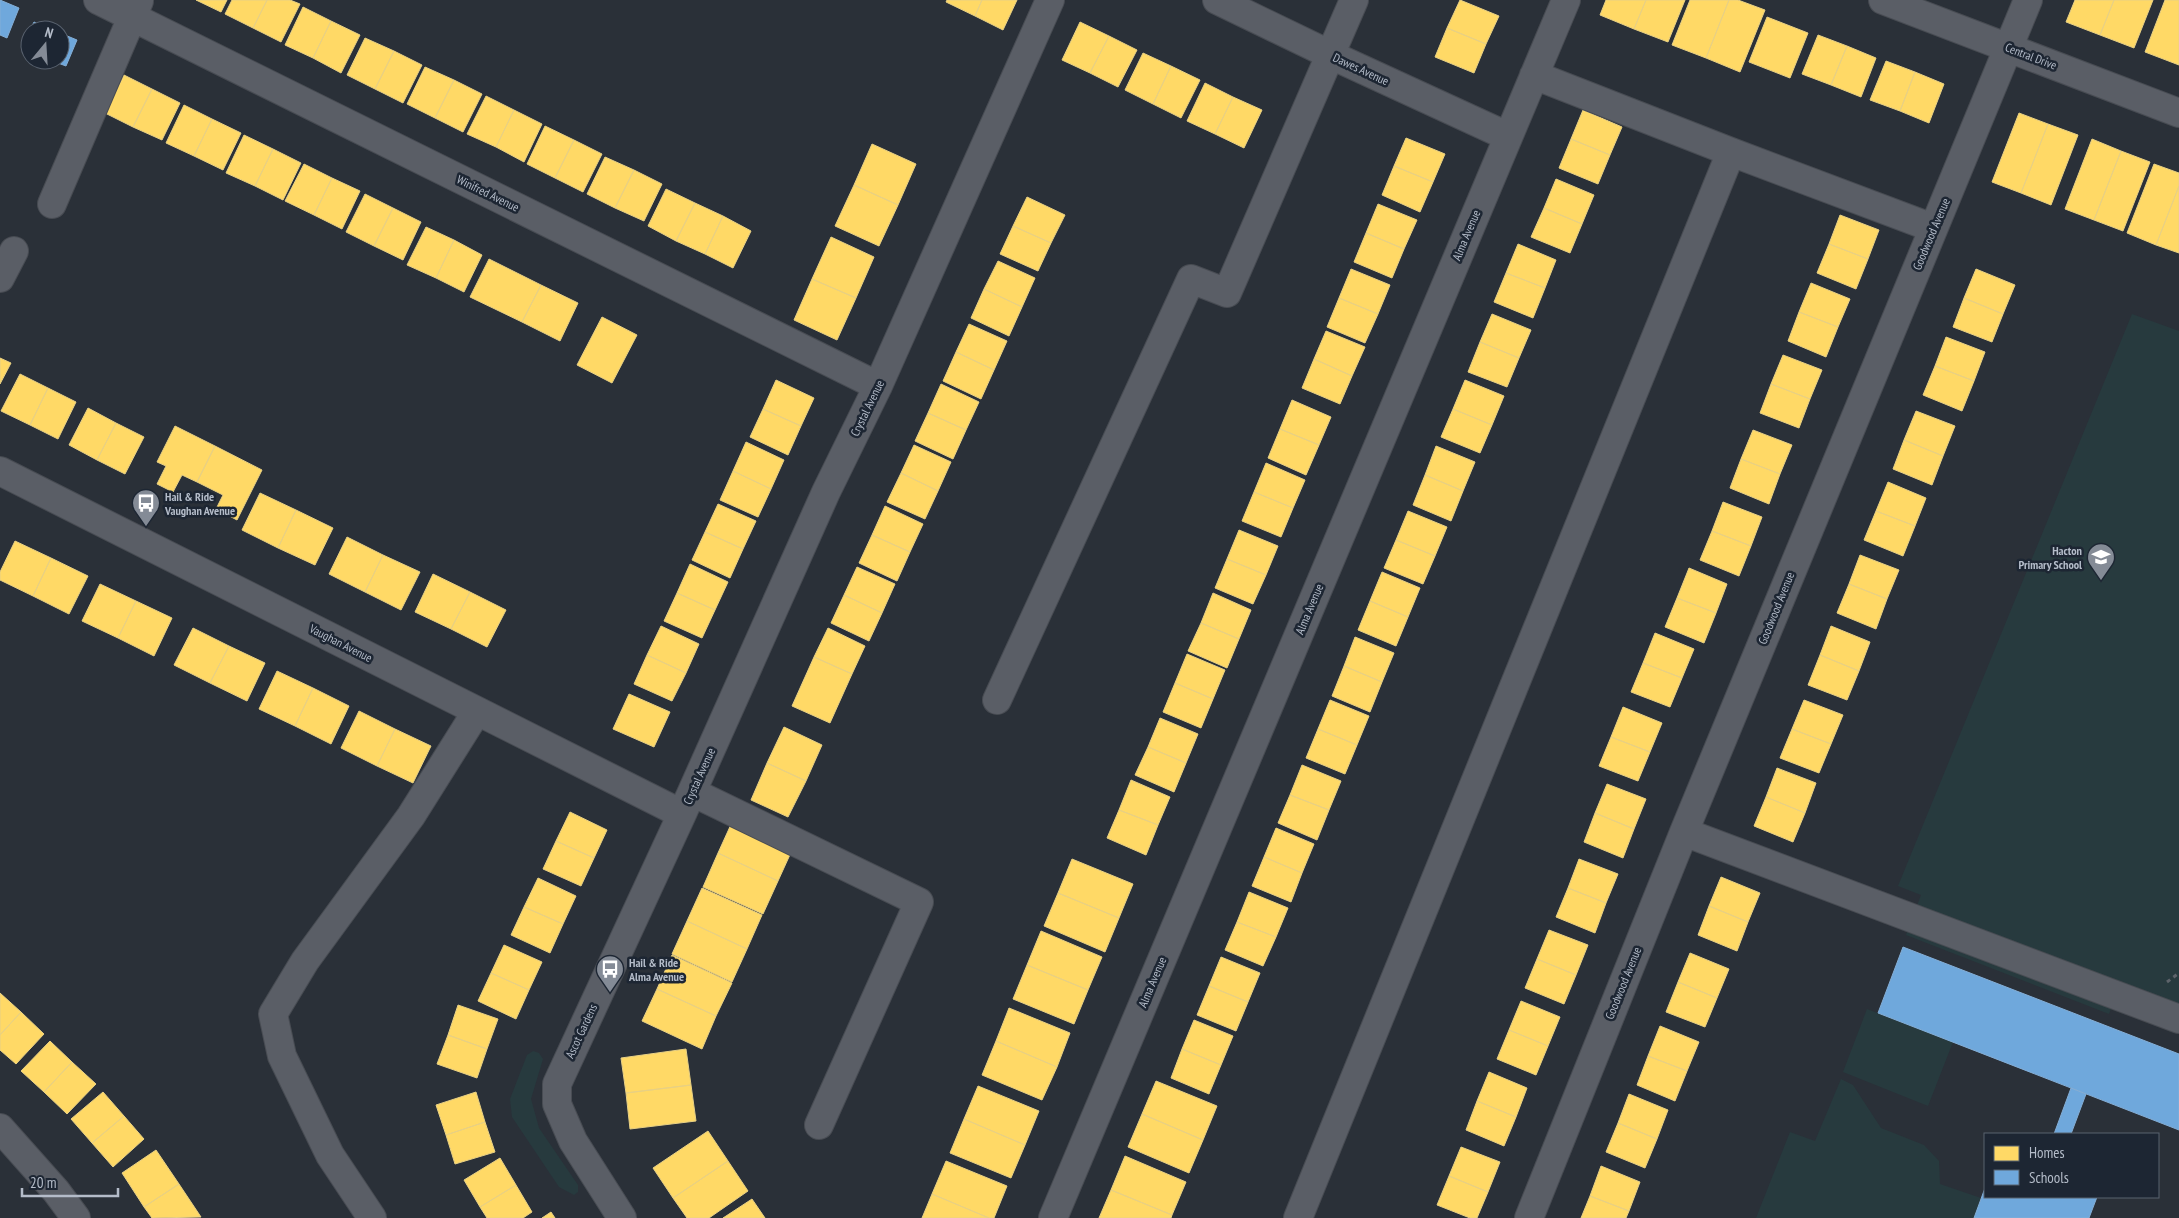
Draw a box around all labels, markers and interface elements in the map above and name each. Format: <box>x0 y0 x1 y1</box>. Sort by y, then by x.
north arrow <box>20 20 70 70</box>
text: N <box>43 23 55 42</box>
street label: Central Drive <box>2003 39 2059 73</box>
street label: Dawes Avenue <box>1331 50 1391 88</box>
street label: Winifred Avenue <box>454 171 522 215</box>
street label: Goodwood Avenue <box>1909 196 1953 272</box>
street label: Alma Avenue <box>1449 207 1483 263</box>
street label: Crystal Avenue <box>847 377 887 439</box>
bus stop icon: Hail & Ride Vaughan Avenue <box>131 488 161 527</box>
place label: Hail & Ride Vaughan Avenue <box>164 489 235 518</box>
school or university icon: Hacton Primary School <box>2086 542 2116 581</box>
place label: Hacton Primary School <box>2019 543 2082 572</box>
street label: Goodwood Avenue <box>1755 570 1797 646</box>
street label: Alma Avenue <box>1292 581 1326 637</box>
street label: Vaughan Avenue <box>306 620 375 665</box>
street label: Crystal Avenue <box>680 745 718 807</box>
street label: Goodwood Avenue <box>1602 945 1644 1021</box>
bus stop icon: Hail & Ride Alma Avenue <box>595 954 625 993</box>
street label: Alma Avenue <box>1135 954 1169 1010</box>
place label: Hail & Ride Alma Avenue <box>628 955 684 984</box>
street label: Ascot Gardens <box>562 1001 600 1061</box>
legend <box>1984 1133 2159 1198</box>
text: Homes <box>2029 1143 2065 1162</box>
scale bar <box>22 1166 119 1198</box>
text: Schools <box>2029 1168 2069 1187</box>
text: 20 m <box>30 1173 56 1192</box>

